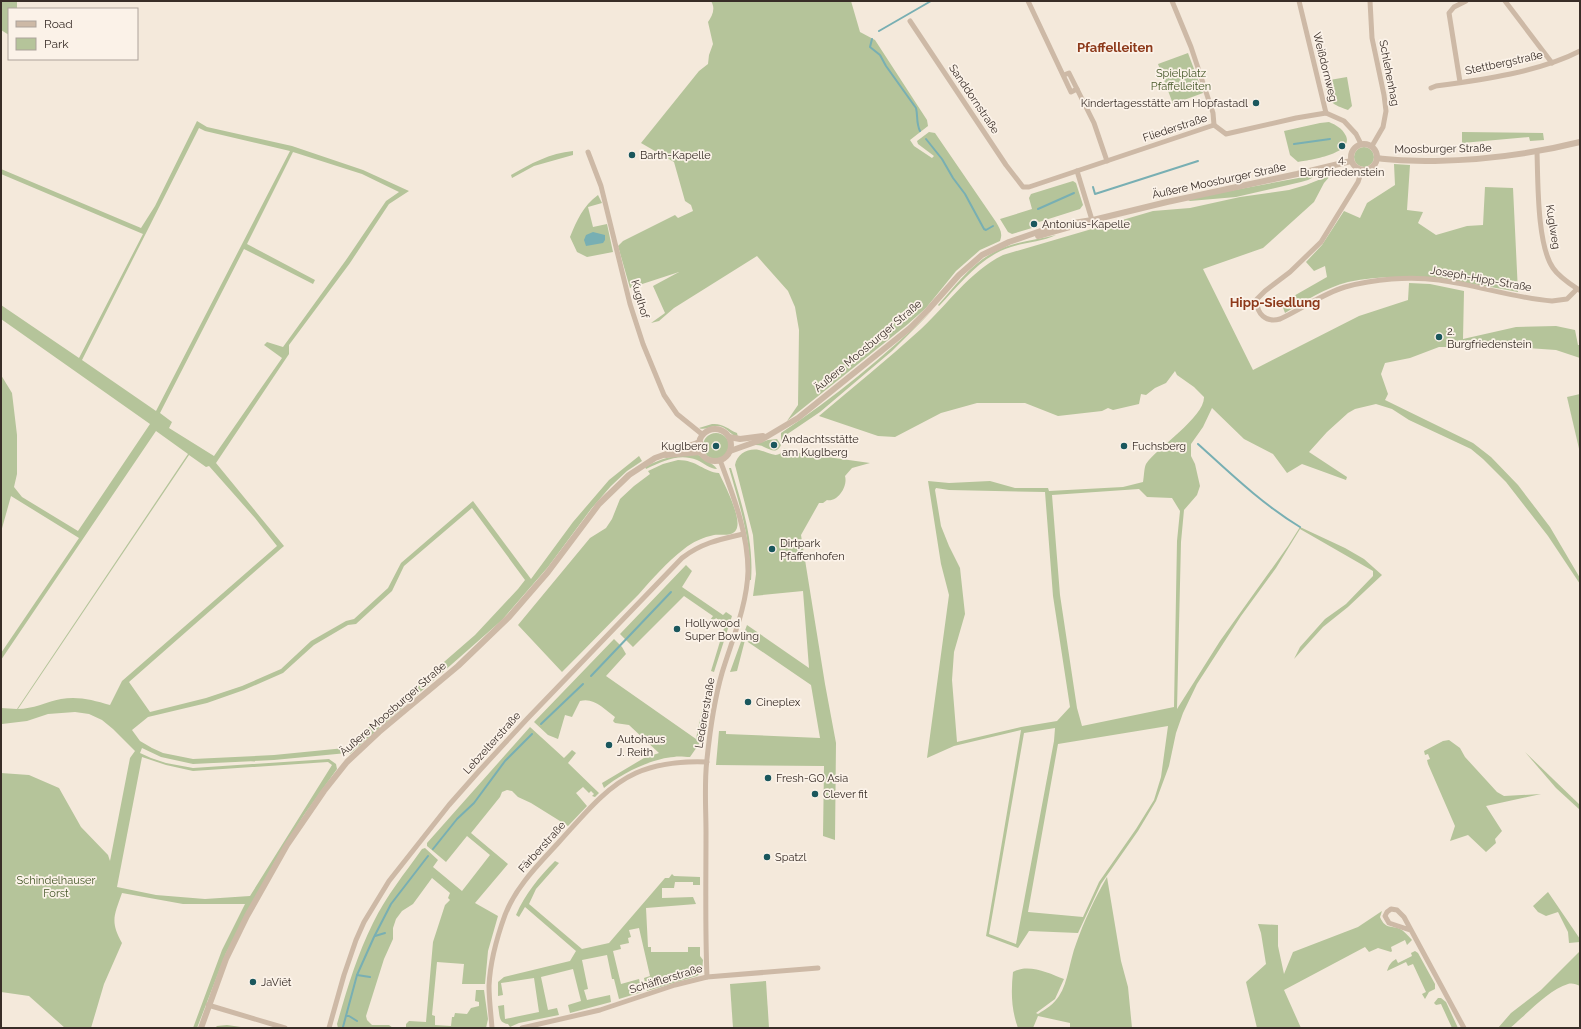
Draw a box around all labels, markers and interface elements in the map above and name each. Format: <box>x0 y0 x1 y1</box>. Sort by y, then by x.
legend <box>8 8 138 60</box>
text: Road <box>44 17 73 31</box>
street label: Weißdornweg <box>1310 31 1340 103</box>
text: Park <box>44 37 69 51</box>
street label: Schlehenhag <box>1376 39 1402 107</box>
district label: Pfaffelleiten <box>1077 40 1153 55</box>
street label: Stettbergstraße <box>1464 48 1545 78</box>
street label: Sanddornstraße <box>946 62 1002 137</box>
park label: Spielplatz Pfaffelleiten <box>1151 67 1211 93</box>
place label: Kindertagesstätte am Hopfastadl <box>1081 97 1248 110</box>
marker: Kindertagesstätte am Hopfastadl <box>1251 98 1261 108</box>
street label: Fliederstraße <box>1141 111 1209 145</box>
marker: 4. Burgfriedenstein <box>1337 141 1347 151</box>
street label: Moosburger Straße <box>1394 142 1492 156</box>
place label: Barth-Kapelle <box>640 149 711 162</box>
marker: Barth-Kapelle <box>627 150 637 160</box>
place label: 4. Burgfriedenstein <box>1300 153 1384 179</box>
street label: Äußere Moosburger Straße <box>1151 160 1288 202</box>
street label: Kuglweg <box>1543 204 1563 250</box>
place label: Antonius-Kapelle <box>1042 218 1131 231</box>
marker: Antonius-Kapelle <box>1029 219 1039 229</box>
street label: Joseph-Hipp-Straße <box>1429 264 1533 294</box>
street label: Kuglhof <box>628 278 652 320</box>
district label: Hipp-Siedlung <box>1230 295 1320 310</box>
street label: Äußere Moosburger Straße <box>812 297 925 395</box>
place label: 2. Burgfriedenstein <box>1447 325 1532 351</box>
marker: 2. Burgfriedenstein <box>1434 332 1444 342</box>
place label: Andachtsstätte am Kuglberg <box>782 433 859 459</box>
place label: Kuglberg <box>661 440 708 453</box>
marker: Andachtsstätte am Kuglberg <box>769 440 779 450</box>
place label: Fuchsberg <box>1132 440 1186 453</box>
marker: Kuglberg <box>711 441 721 451</box>
marker: Fuchsberg <box>1119 441 1129 451</box>
place label: Dirtpark Pfaffenhofen <box>780 537 845 563</box>
marker: Dirtpark Pfaffenhofen <box>767 544 777 554</box>
place label: Hollywood Super Bowling <box>685 617 759 643</box>
marker: Hollywood Super Bowling <box>672 624 682 634</box>
street label: Äußere Moosburger Straße <box>337 659 449 759</box>
street label: Ledererstraße <box>692 676 718 749</box>
place label: Cineplex <box>756 696 801 709</box>
marker: Cineplex <box>743 697 753 707</box>
street label: Lebzelterstraße <box>461 709 524 777</box>
place label: Autohaus J. Reith <box>617 733 665 759</box>
marker: Autohaus J. Reith <box>604 740 614 750</box>
place label: Fresh-GO Asia <box>776 772 848 785</box>
marker: Fresh-GO Asia <box>763 773 773 783</box>
place label: Clever fit <box>823 788 868 801</box>
marker: Clever fit <box>810 789 820 799</box>
street label: Färberstraße <box>516 818 569 875</box>
place label: Spatzl <box>775 851 807 864</box>
marker: Spatzl <box>762 852 772 862</box>
park label: Schindelhauser Forst <box>17 874 96 900</box>
street label: Schäfflerstraße <box>628 962 705 996</box>
place label: JaViêt <box>261 976 292 989</box>
marker: JaViêt <box>248 977 258 987</box>

